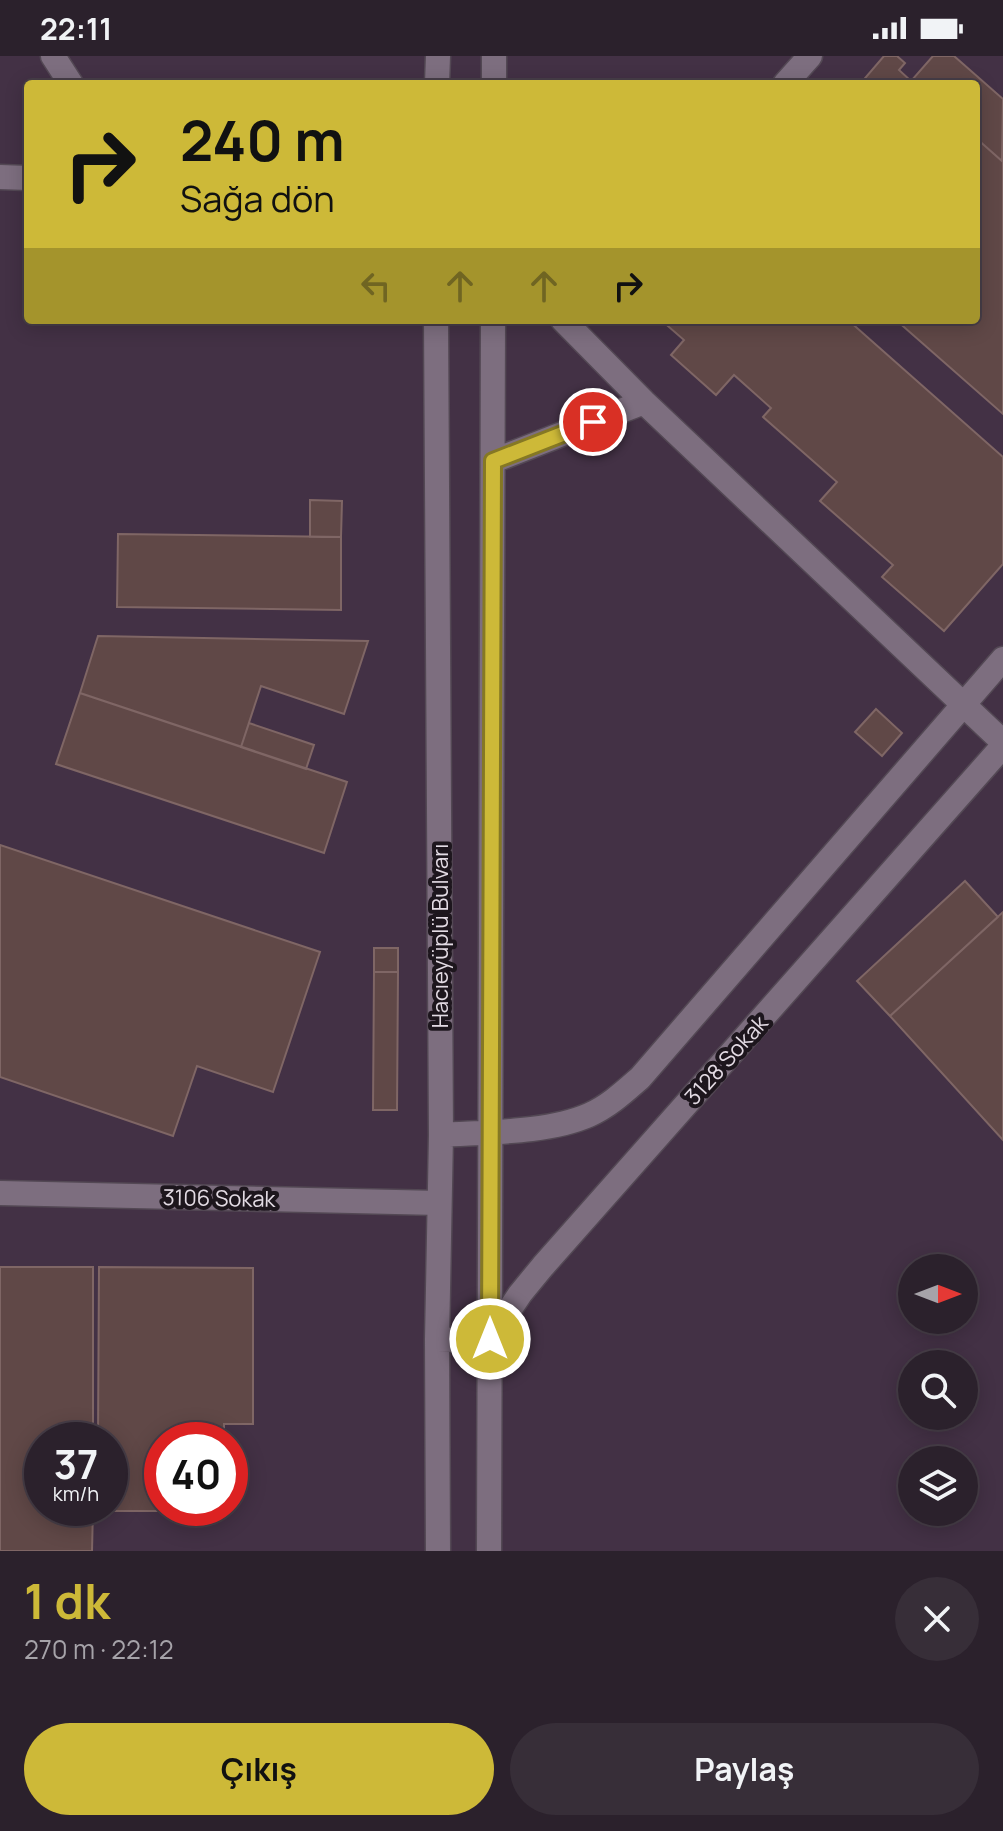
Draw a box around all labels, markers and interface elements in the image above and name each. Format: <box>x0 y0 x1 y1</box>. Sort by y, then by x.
text: 22:11 <box>40 8 112 49</box>
text: 240 m <box>180 101 345 178</box>
icon: right <box>48 112 152 216</box>
text: Sağa dön <box>180 174 335 223</box>
icon: left <box>354 264 398 308</box>
icon: ahead <box>438 264 482 308</box>
icon: ahead <box>522 264 566 308</box>
icon: right <box>606 264 650 308</box>
pin <box>559 388 627 456</box>
icon: arrive <box>571 400 615 444</box>
street label: Hacıeyüplü Bulvarı <box>425 844 455 1028</box>
street label: 3128 Sokak <box>678 1008 775 1111</box>
street label: 3106 Sokak <box>162 1182 277 1214</box>
north arrow <box>898 1254 978 1334</box>
map controls <box>898 1254 978 1526</box>
position arrow <box>448 1297 532 1381</box>
button: search <box>898 1350 978 1430</box>
speed limit sign: 40 <box>144 1422 248 1526</box>
text: 37 <box>54 1436 98 1491</box>
button: layers <box>898 1446 978 1526</box>
text: km/h <box>53 1480 99 1507</box>
text: 1 dk <box>24 1568 110 1633</box>
button: close <box>895 1577 979 1661</box>
text: 270 m · 22:12 <box>24 1631 174 1667</box>
button: Çıkış <box>24 1723 494 1815</box>
button: Paylaş <box>510 1723 979 1815</box>

